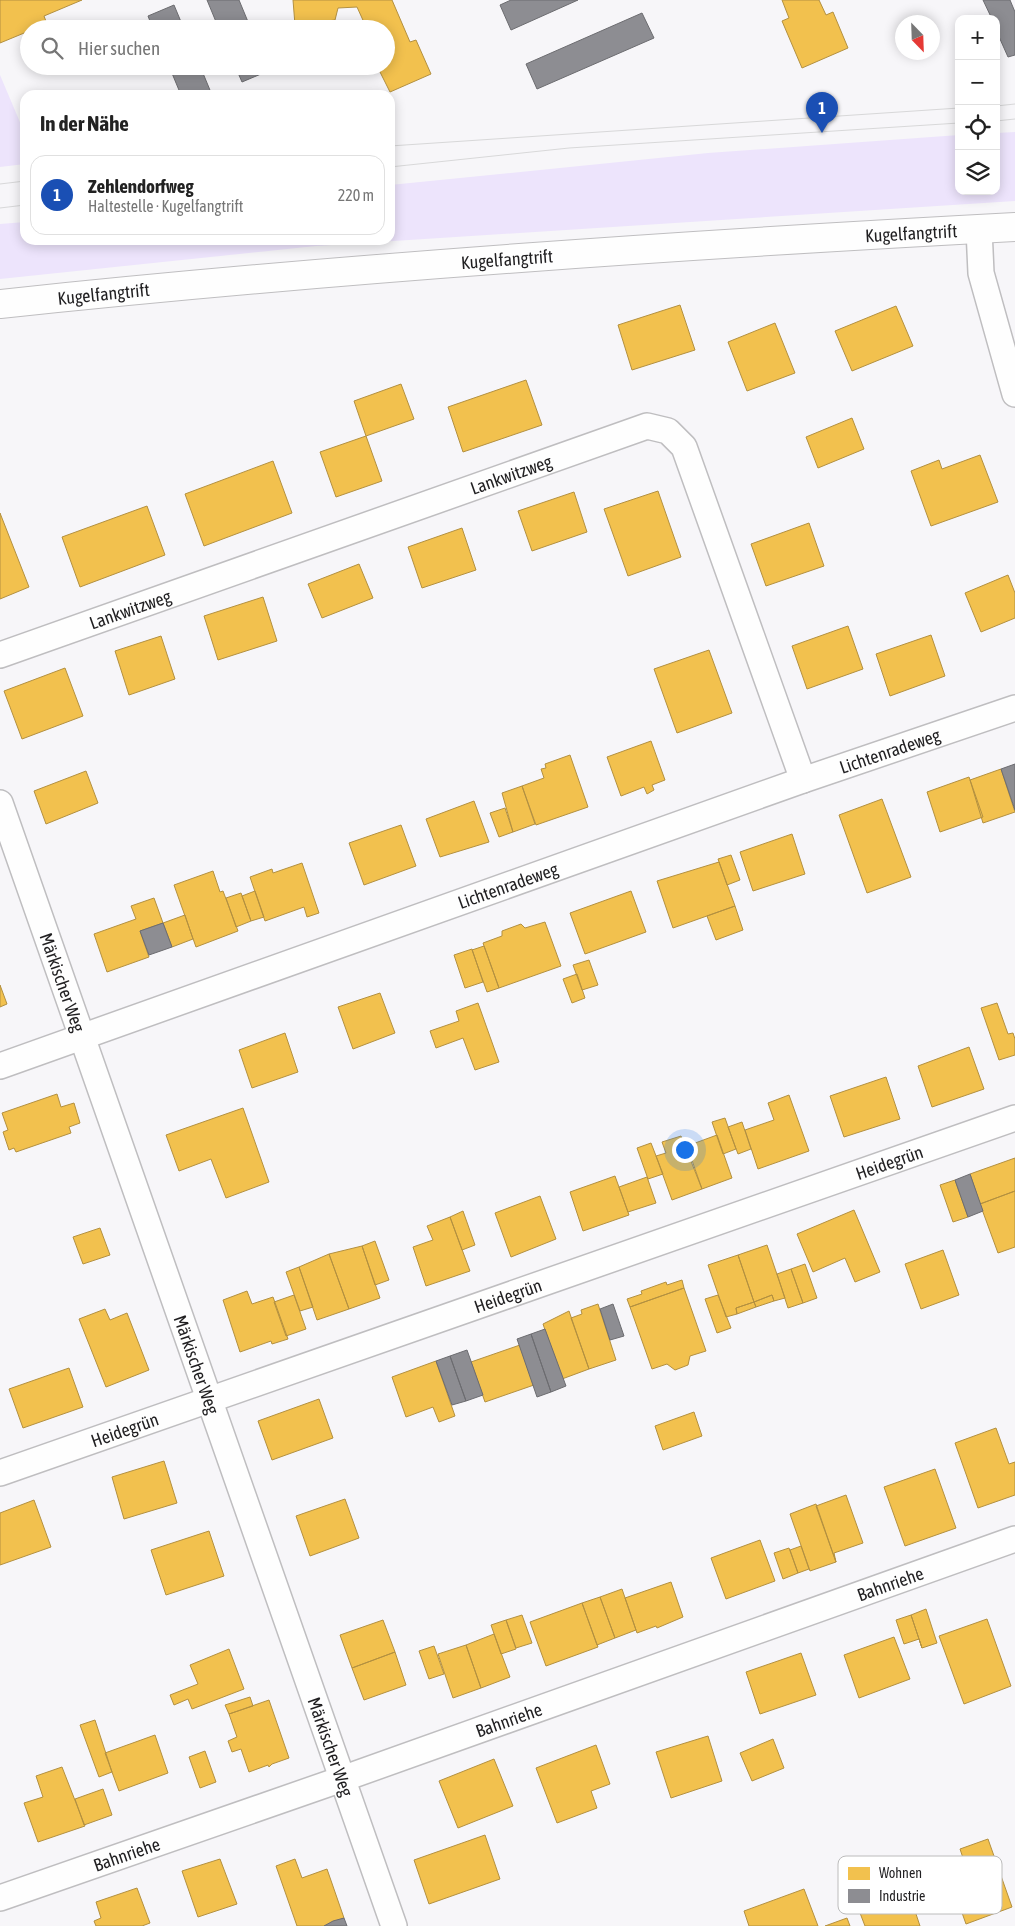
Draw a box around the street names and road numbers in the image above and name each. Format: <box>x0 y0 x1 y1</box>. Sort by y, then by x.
street label: Kugelfangtrift <box>864 220 958 246</box>
street label: Kugelfangtrift <box>460 245 554 273</box>
street label: Kugelfangtrift <box>56 278 150 308</box>
street label: Lankwitzweg <box>467 450 555 498</box>
street label: Lankwitzweg <box>86 585 174 633</box>
street label: Lichtenradeweg <box>837 724 943 777</box>
street label: Lichtenradeweg <box>455 858 561 913</box>
street label: Märkischer Weg <box>36 930 90 1035</box>
street label: Heidegrün <box>853 1141 926 1183</box>
street label: Heidegrün <box>471 1274 544 1317</box>
street label: Märkischer Weg <box>170 1312 224 1417</box>
street label: Heidegrün <box>88 1408 161 1451</box>
street label: Bahnriehe <box>854 1562 926 1605</box>
street label: Märkischer Weg <box>304 1694 358 1799</box>
street label: Bahnriehe <box>473 1698 545 1741</box>
street label: Bahnriehe <box>91 1833 163 1875</box>

